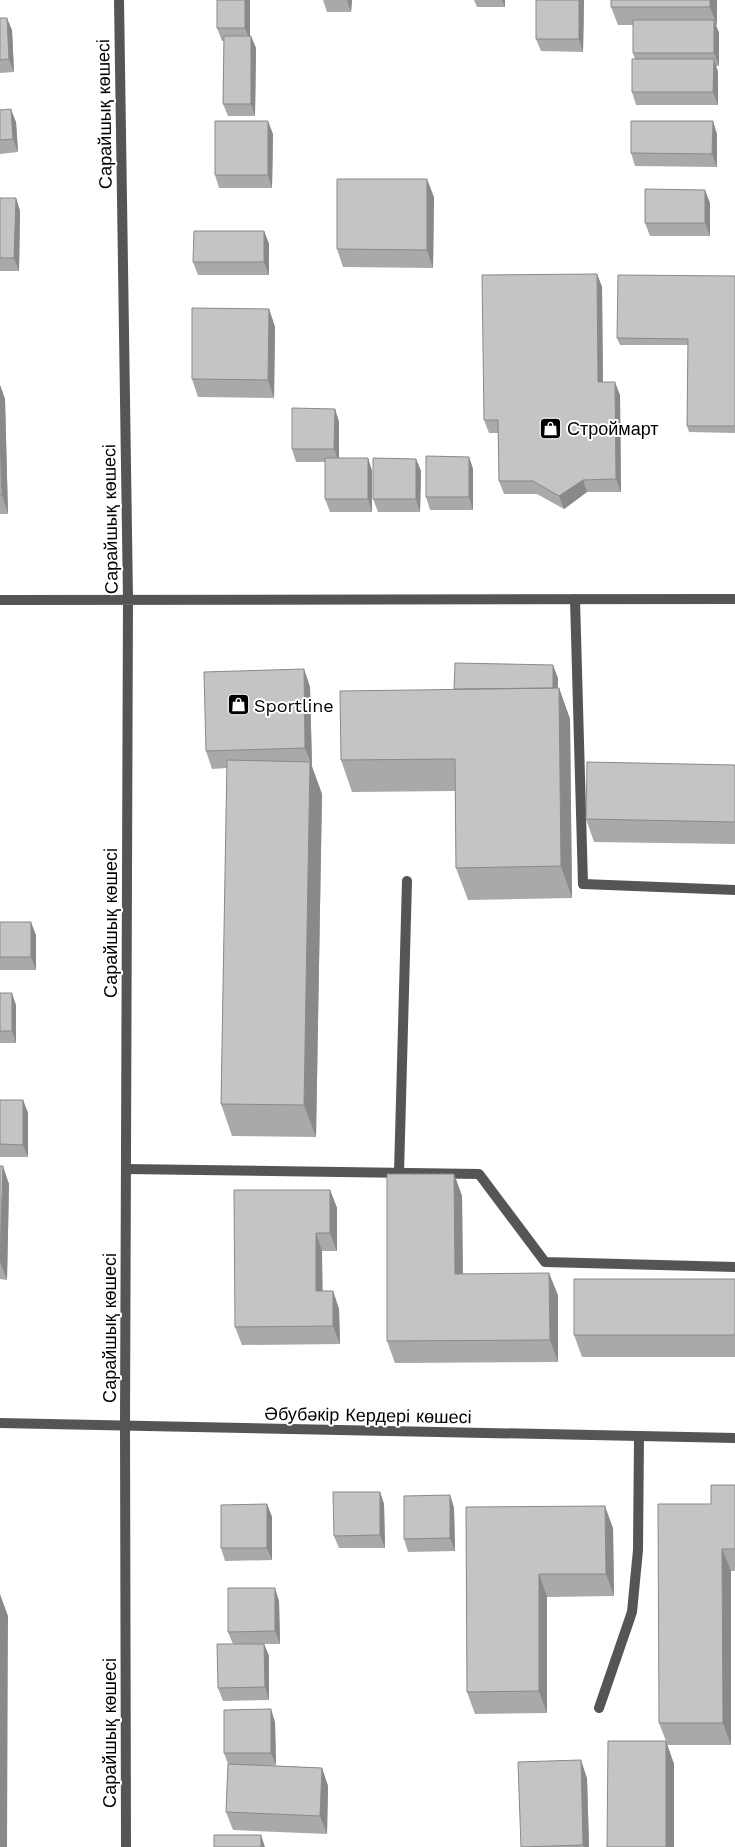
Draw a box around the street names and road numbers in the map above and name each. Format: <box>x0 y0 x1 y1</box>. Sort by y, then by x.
street label: Сарайшық көшесі <box>92 39 116 189</box>
street label: Сарайшық көшесі <box>98 444 122 594</box>
street label: Сарайшық көшесі <box>100 848 121 998</box>
street label: Сарайшық көшесі <box>99 1253 120 1403</box>
street label: Әбубәкір Кердері көшесі <box>264 1403 472 1427</box>
street label: Сарайшық көшесі <box>99 1658 120 1808</box>

